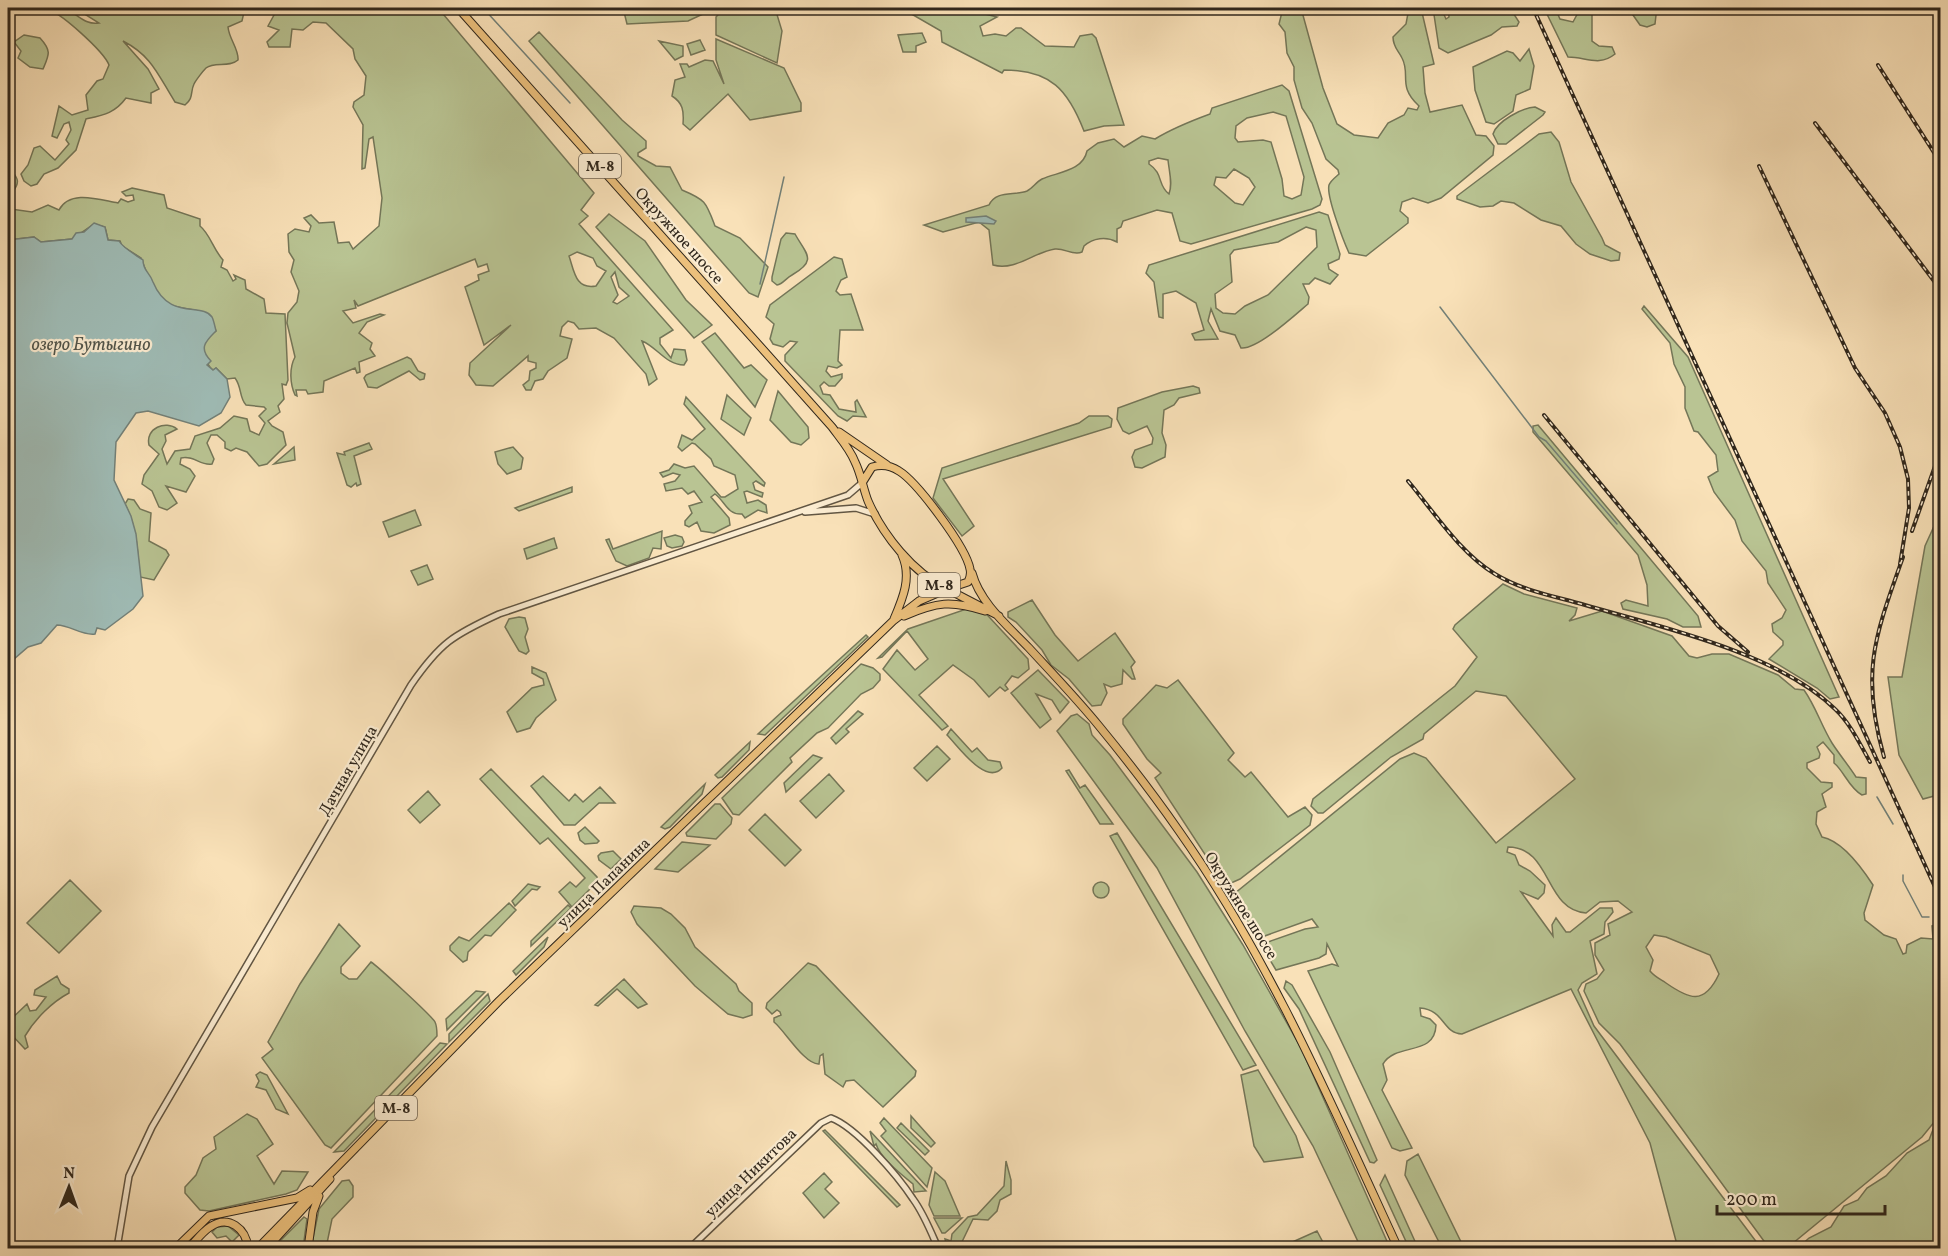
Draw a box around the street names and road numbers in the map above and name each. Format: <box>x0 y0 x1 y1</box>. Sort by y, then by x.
road number: М-8 <box>579 154 621 178</box>
street label: Окружное шоссе <box>629 183 728 290</box>
road number: М-8 <box>918 573 960 597</box>
street label: Дачная улица <box>314 722 383 820</box>
street label: улица Папанина <box>553 833 656 934</box>
street label: Окружное шоссе <box>1198 848 1282 964</box>
road number: М-8 <box>375 1096 417 1120</box>
street label: улица Никитова <box>700 1124 802 1223</box>

